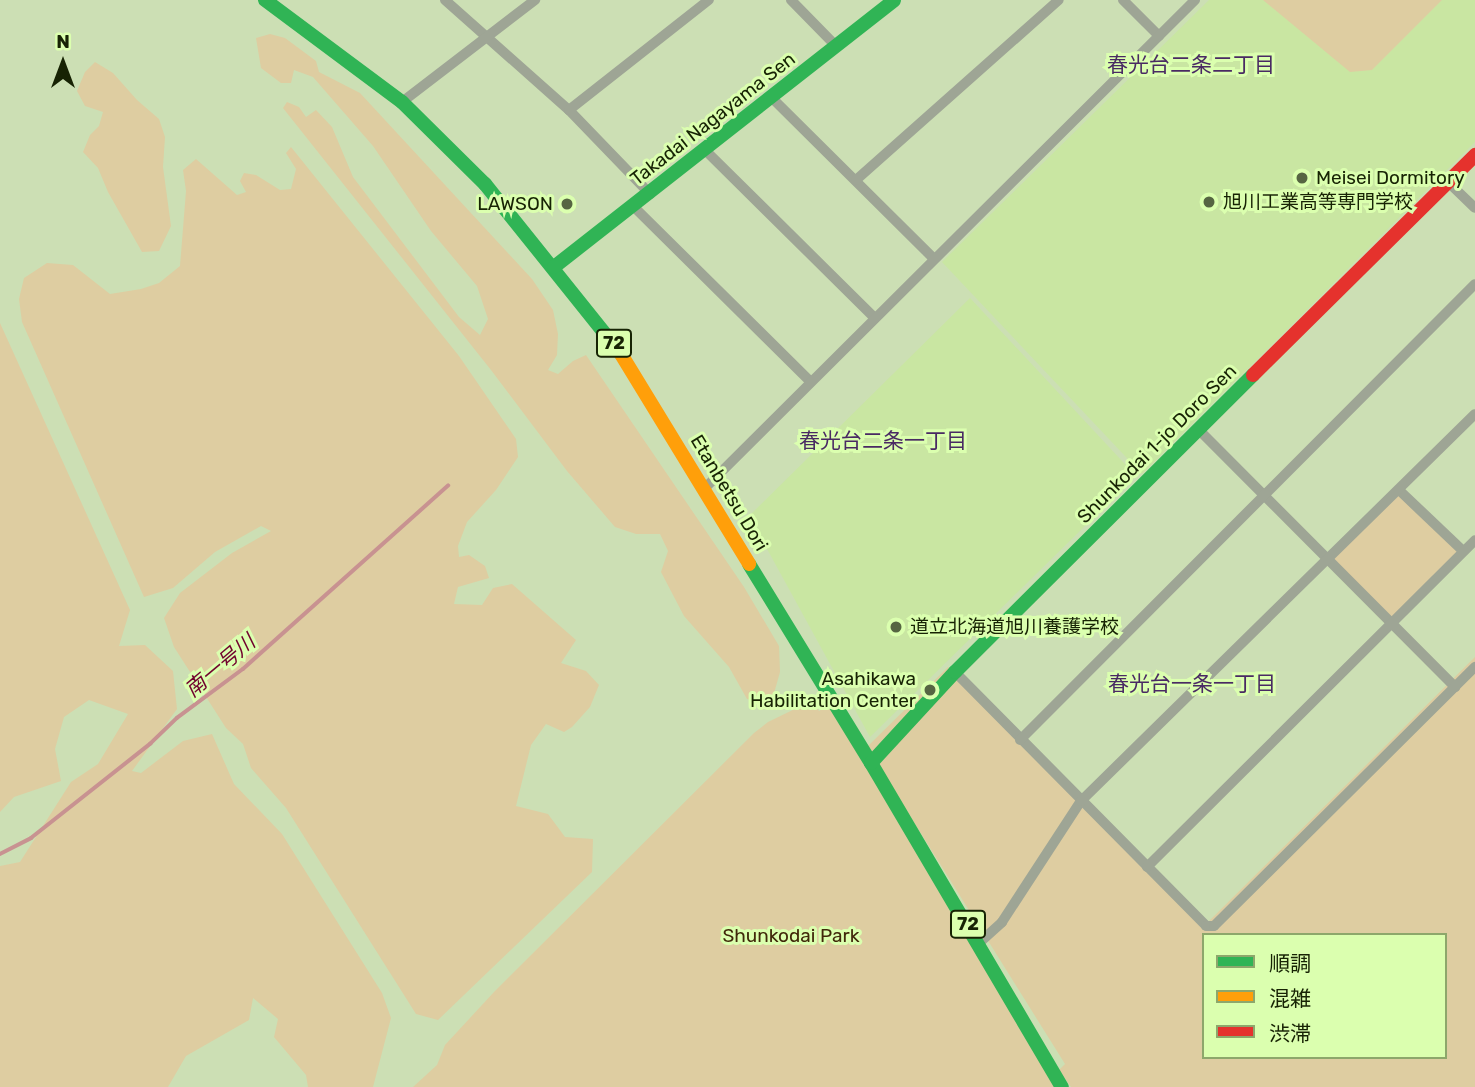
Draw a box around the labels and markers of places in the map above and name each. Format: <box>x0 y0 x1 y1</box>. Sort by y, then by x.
place label: Meisei Dormitory <box>1316 167 1465 189</box>
marker: Meisei Dormitory <box>1294 170 1310 186</box>
place label: 旭川工業高等専門学校 <box>1223 191 1413 213</box>
place label: LAWSON <box>477 193 553 215</box>
marker: 旭川工業高等専門学校 <box>1201 194 1217 210</box>
marker: LAWSON <box>559 196 575 212</box>
place label: 道立北海道旭川養護学校 <box>910 616 1119 638</box>
marker: 道立北海道旭川養護学校 <box>888 619 904 635</box>
place label: Asahikawa Habilitation Center <box>750 668 916 712</box>
marker: Asahikawa Habilitation Center <box>922 682 938 698</box>

